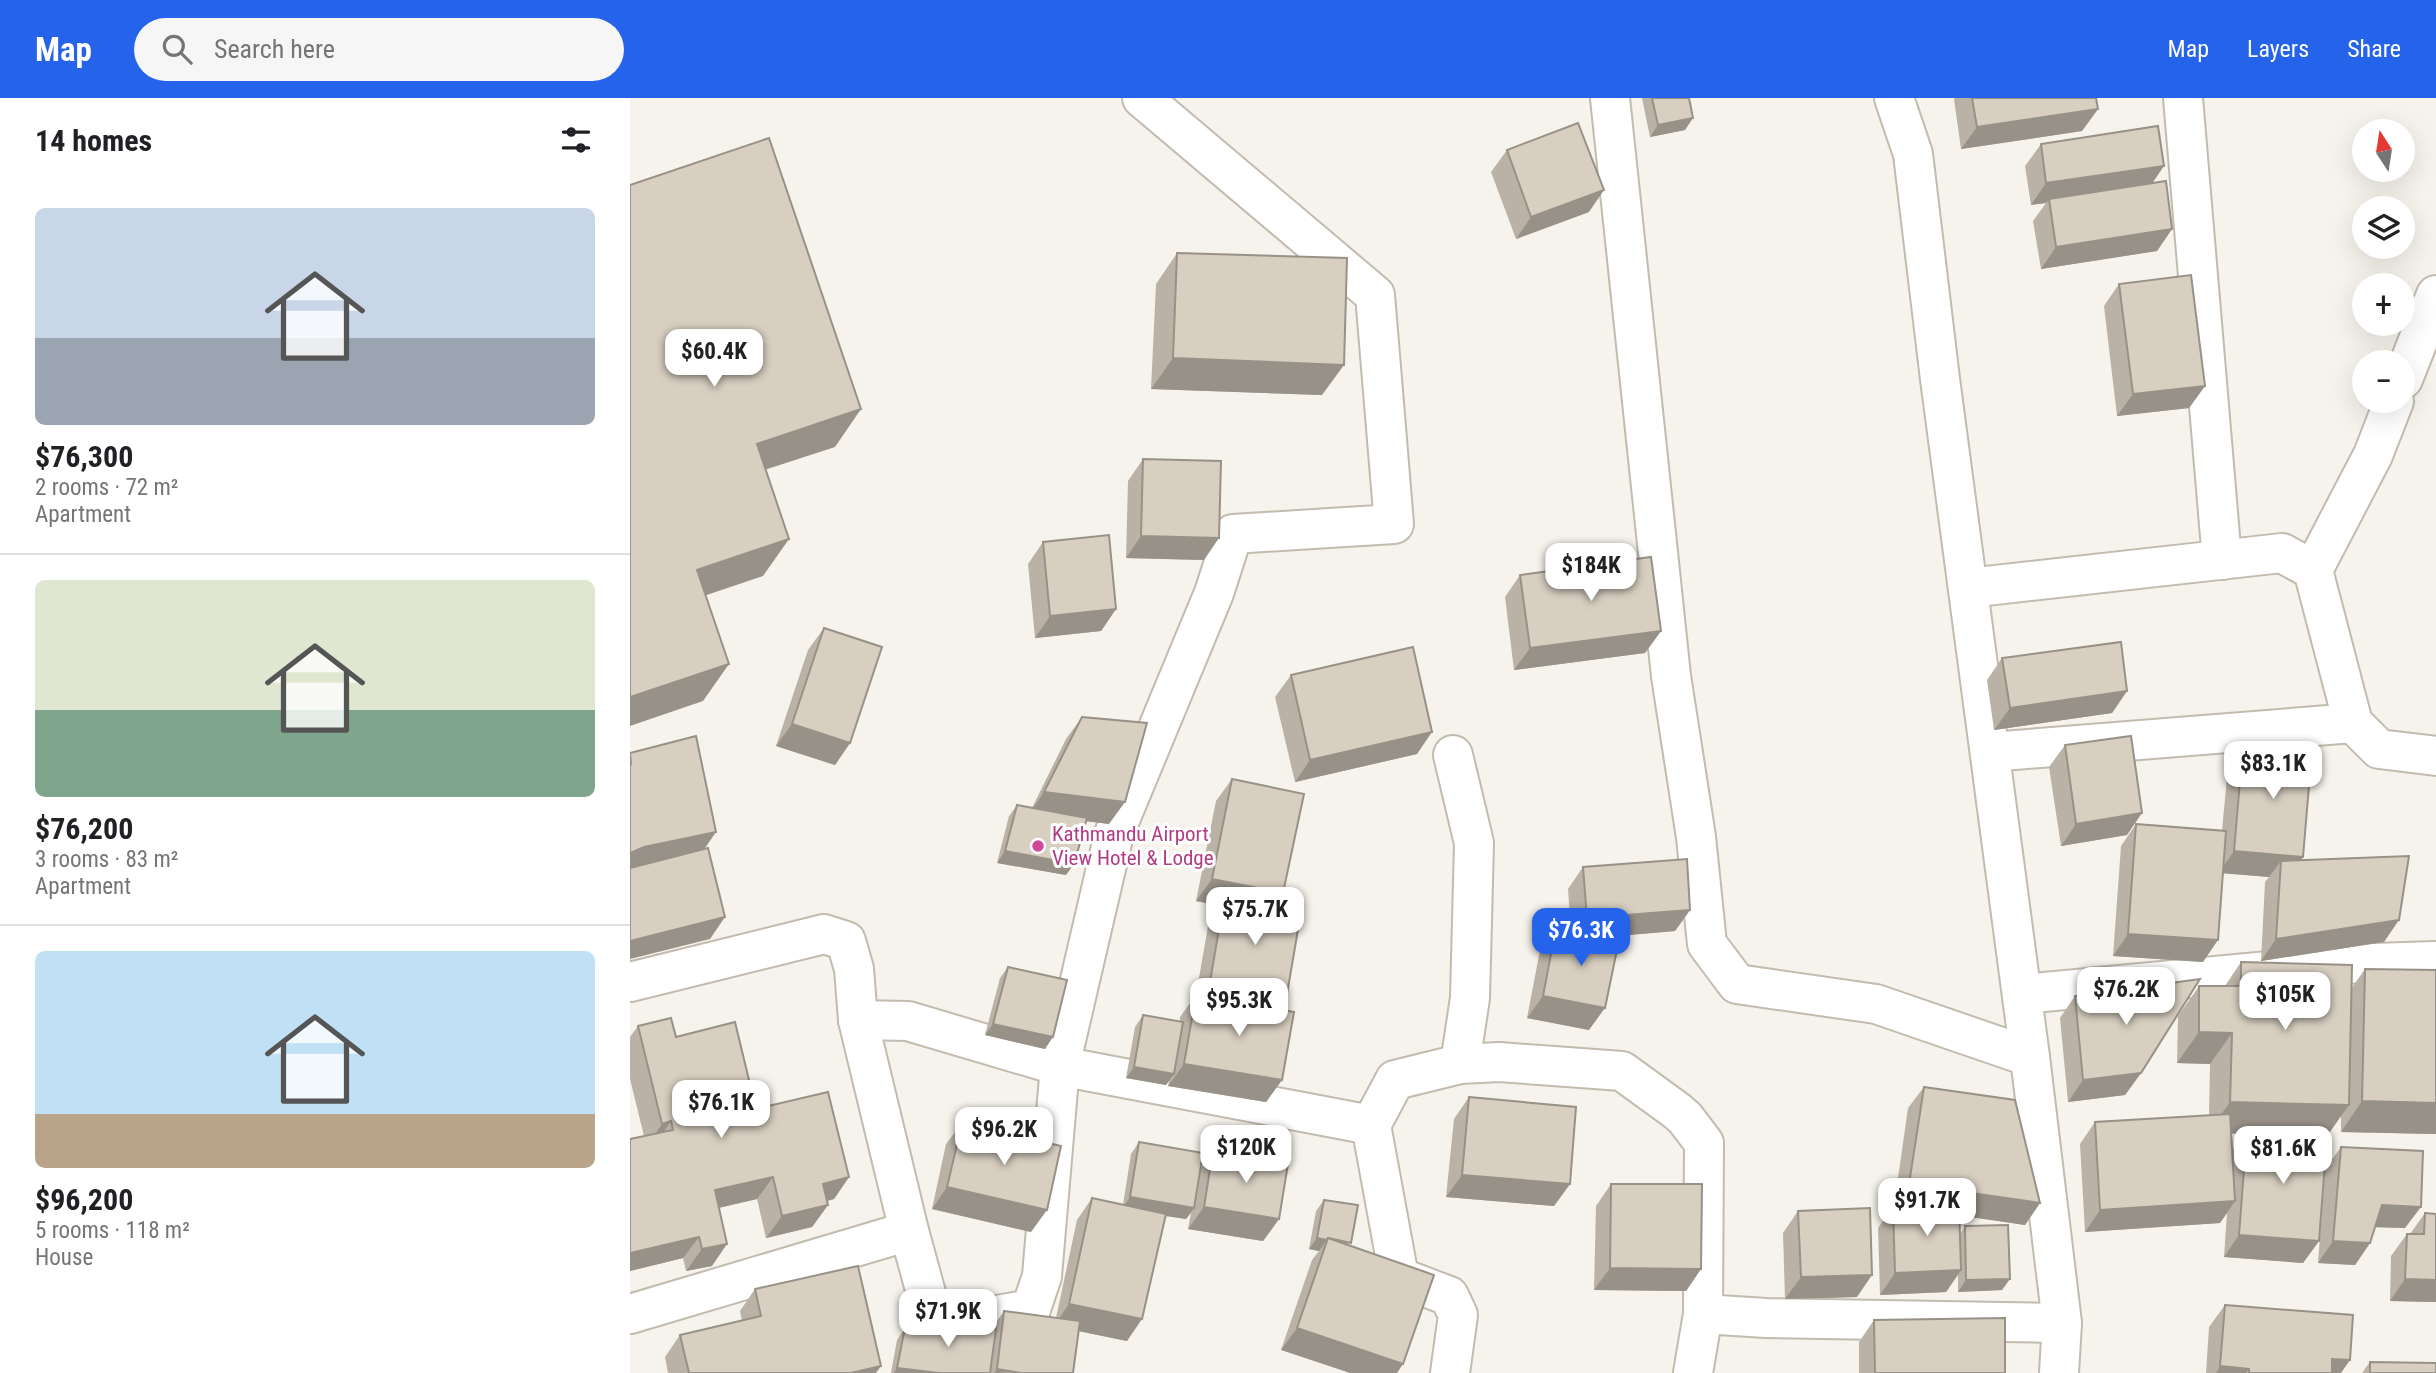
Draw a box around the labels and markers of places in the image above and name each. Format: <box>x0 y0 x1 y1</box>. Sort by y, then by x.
pin: $60.4K <box>657 330 771 389</box>
pin: $184K <box>1542 544 1640 603</box>
pin: $83.1K <box>2216 742 2330 801</box>
place label: Kathmandu Airport View Hotel & Lodge <box>1052 822 1214 870</box>
marker: Kathmandu Airport View Hotel & Lodge <box>1030 838 1046 854</box>
pin: $75.7K <box>1198 888 1312 947</box>
pin: $76.3K <box>1524 908 1638 968</box>
pin: $76.2K <box>2069 968 2183 1027</box>
pin: $105K <box>2236 972 2334 1032</box>
pin: $95.3K <box>1182 978 1296 1038</box>
pin: $76.1K <box>664 1080 778 1140</box>
pin: $96.2K <box>947 1108 1061 1167</box>
pin: $120K <box>1197 1126 1295 1185</box>
pin: $81.6K <box>2226 1126 2340 1186</box>
pin: $91.7K <box>1870 1178 1984 1238</box>
pin: $71.9K <box>891 1290 1005 1349</box>

